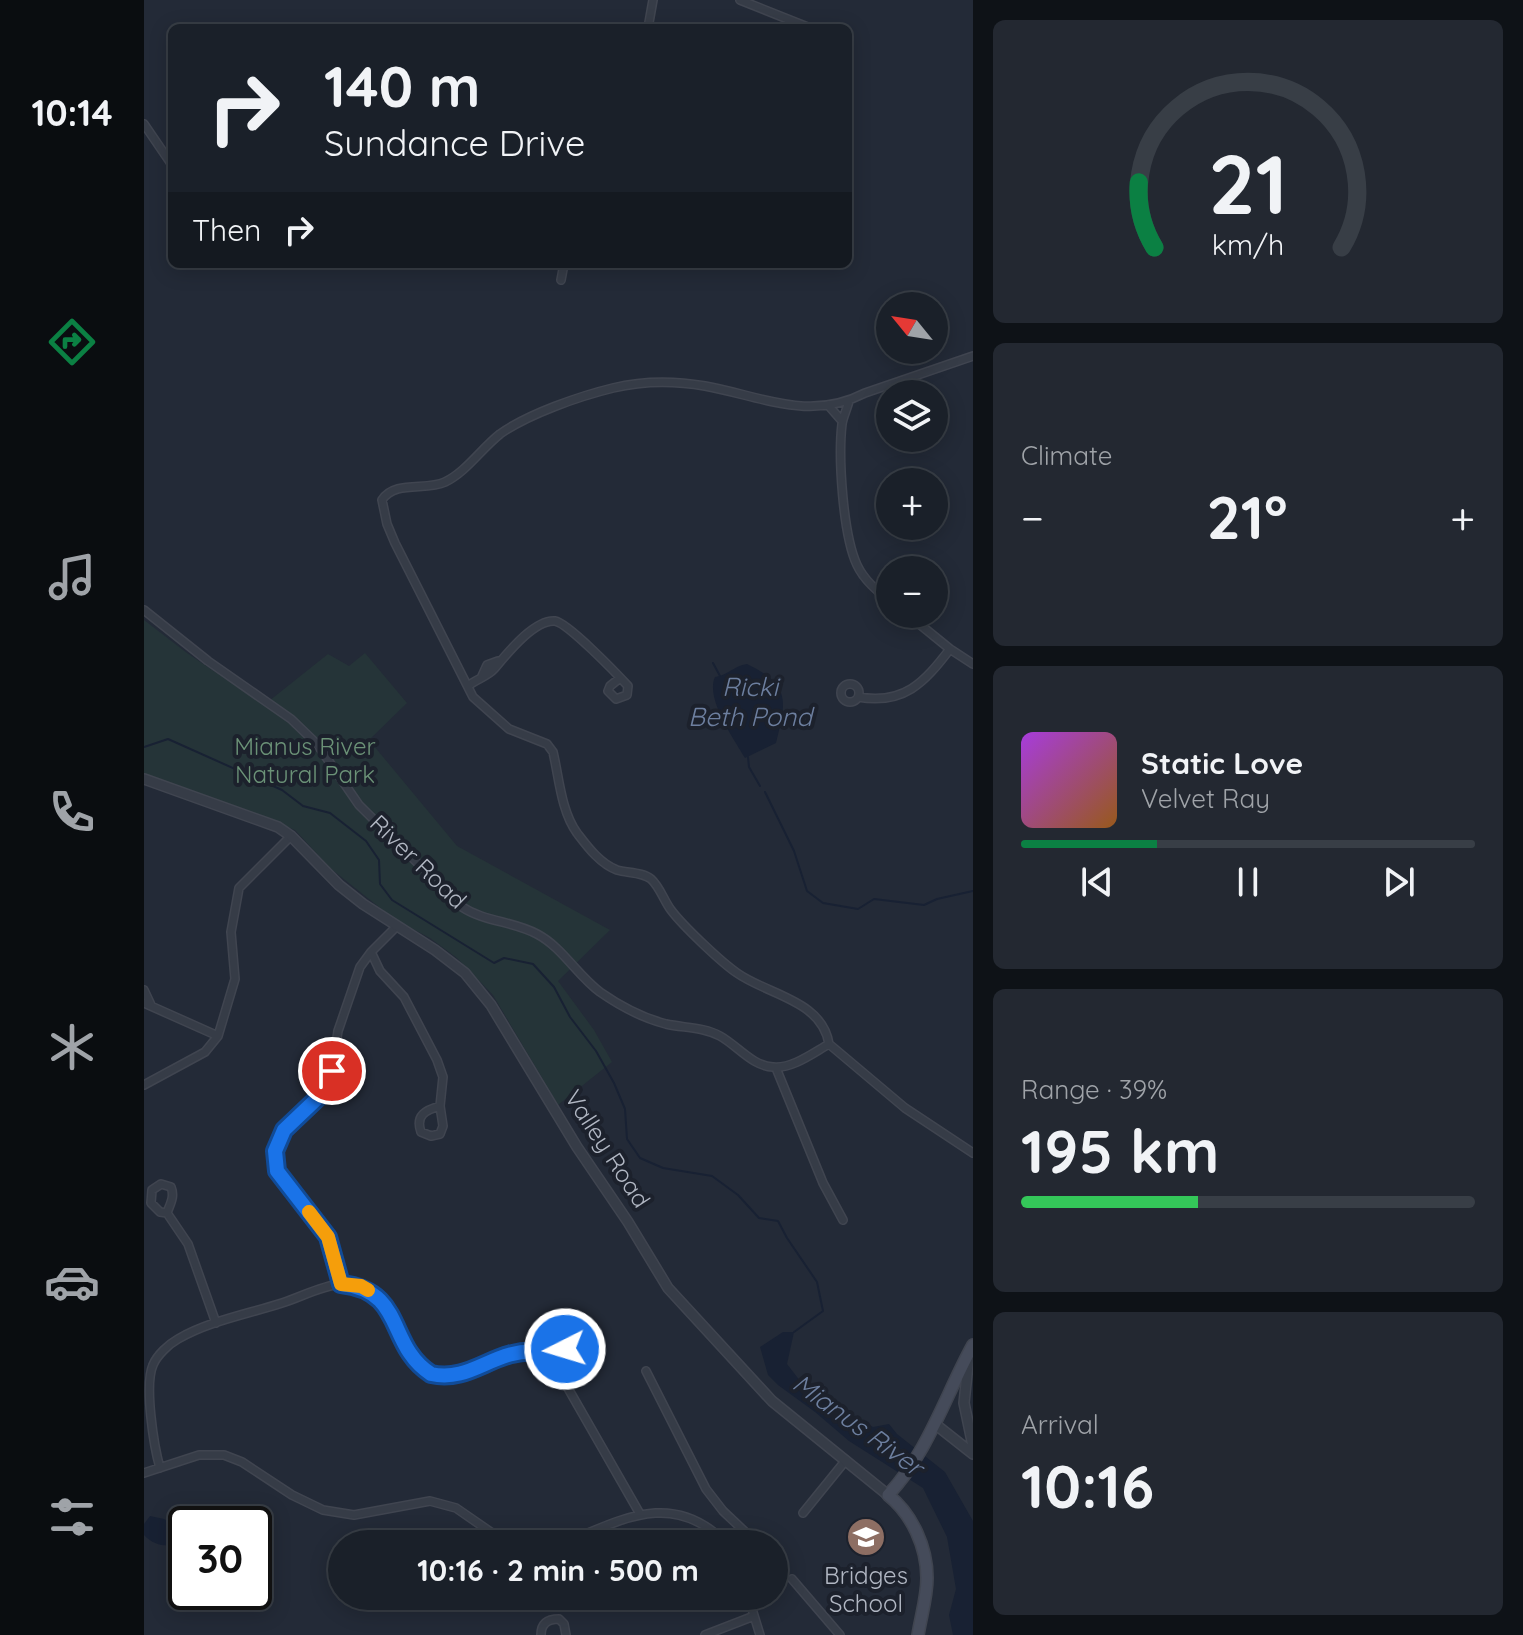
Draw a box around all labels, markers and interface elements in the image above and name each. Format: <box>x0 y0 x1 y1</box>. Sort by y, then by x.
text: 140 m <box>324 51 480 121</box>
icon: right <box>192 56 296 160</box>
text: 10:14 <box>31 90 113 135</box>
text: Sundance Drive <box>324 120 585 165</box>
text: 21 <box>1208 130 1288 234</box>
icon: right <box>277 208 321 252</box>
text: Then <box>192 211 261 249</box>
text: km/h <box>1212 226 1284 262</box>
north arrow <box>876 292 948 364</box>
map controls <box>876 292 948 628</box>
icon: directions <box>44 314 100 370</box>
button: layers <box>876 380 948 452</box>
text: Climate <box>1021 439 1112 472</box>
button: + <box>876 468 948 540</box>
text: 21° <box>1207 479 1288 554</box>
text: − <box>1021 490 1044 545</box>
text: + <box>1450 490 1475 545</box>
icon: music <box>44 549 100 605</box>
button: − <box>876 556 948 628</box>
water label: Ricki Beth Pond <box>688 670 815 733</box>
park label: Mianus River Natural Park <box>234 731 376 789</box>
text: Static Love <box>1141 744 1303 782</box>
text: Velvet Ray <box>1141 782 1270 815</box>
icon: phone <box>44 784 100 840</box>
street label: River Road <box>364 808 473 915</box>
icon: previous <box>1075 860 1119 904</box>
icon: pause <box>1226 860 1270 904</box>
icon: next <box>1377 860 1421 904</box>
icon: climate <box>44 1019 100 1075</box>
pin <box>298 1037 366 1105</box>
icon: arrive <box>310 1049 354 1093</box>
text: Range · 39% <box>1021 1073 1167 1106</box>
street label: Valley Road <box>559 1084 657 1213</box>
text: 195 km <box>1021 1113 1219 1188</box>
icon: car <box>44 1254 100 1310</box>
position arrow <box>523 1307 607 1391</box>
water label: Mianus River <box>787 1366 932 1485</box>
text: Arrival <box>1021 1408 1099 1441</box>
text: 10:16 <box>1021 1448 1154 1523</box>
icon: filters <box>44 1489 100 1545</box>
speed limit sign: 30 <box>168 1506 272 1610</box>
school or university icon: Bridges School <box>845 1516 887 1558</box>
text: 10:16 · 2 min · 500 m <box>417 1551 699 1589</box>
place label: Bridges School <box>824 1560 908 1618</box>

